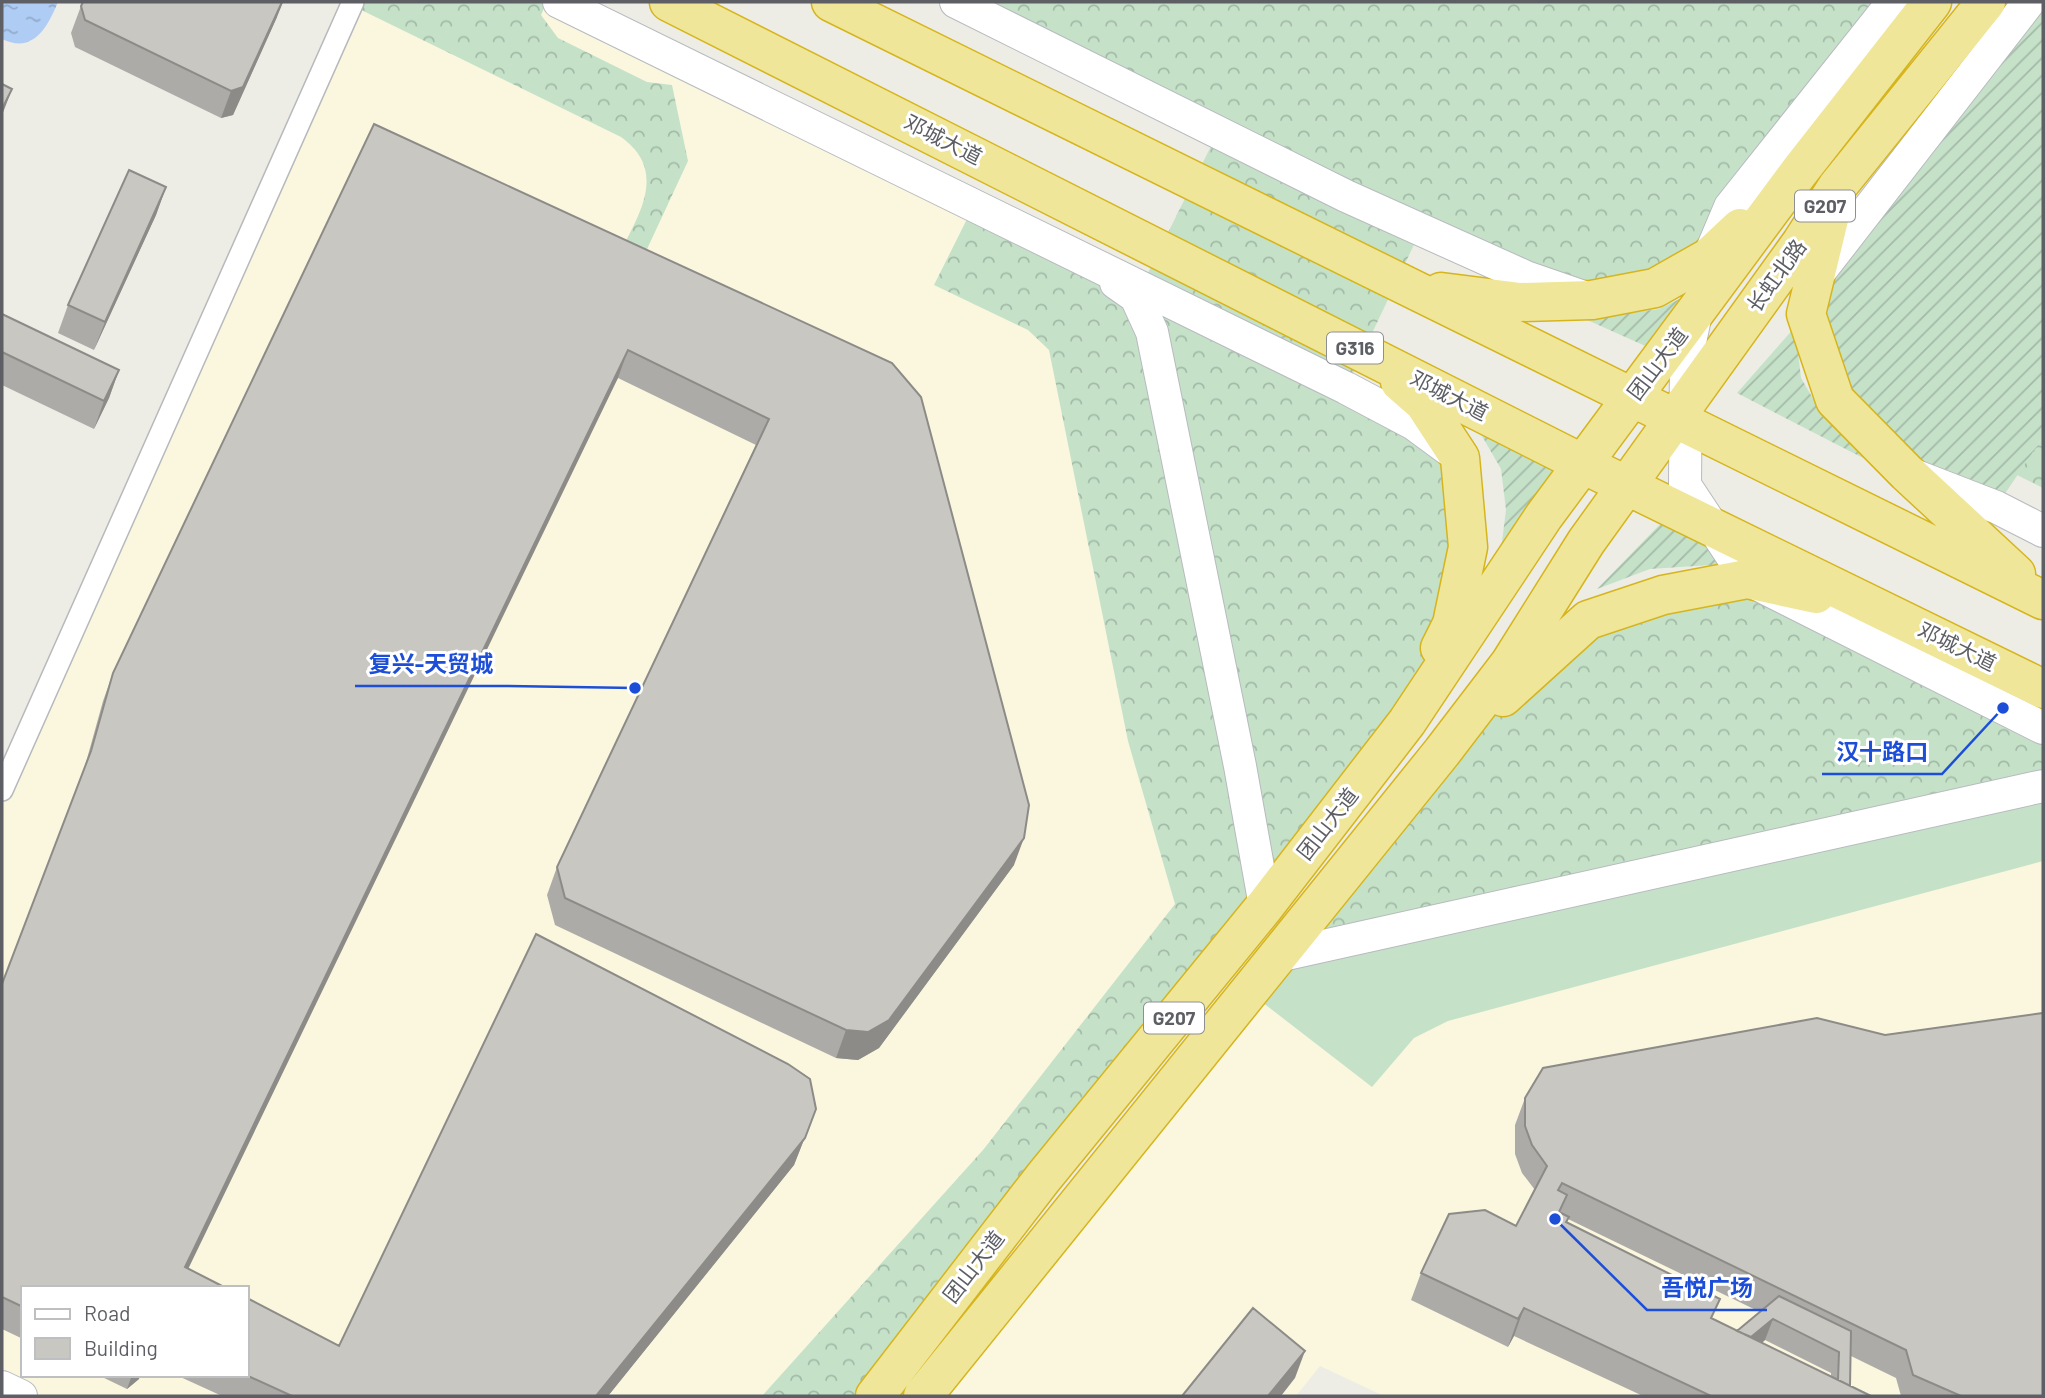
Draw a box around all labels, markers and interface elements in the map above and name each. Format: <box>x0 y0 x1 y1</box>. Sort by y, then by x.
street label: 邓城大道 <box>901 108 987 169</box>
road number: G207 <box>1795 190 1855 222</box>
street label: 长虹北路 <box>1741 234 1811 316</box>
street label: 团山大道 <box>1622 322 1692 404</box>
road number: G316 <box>1327 332 1383 364</box>
street label: 邓城大道 <box>1407 364 1493 425</box>
street label: 邓城大道 <box>1914 616 2001 675</box>
callout: 复兴-天贸城 <box>355 642 507 686</box>
text: 复兴-天贸城 <box>369 649 493 677</box>
callout: 汉十路口 <box>1822 730 1942 774</box>
text: 汉十路口 <box>1836 737 1928 765</box>
street label: 团山大道 <box>1291 782 1363 864</box>
road number: G207 <box>1144 1002 1204 1034</box>
street label: 团山大道 <box>937 1225 1009 1307</box>
callout: 吾悦广场 <box>1647 1266 1767 1310</box>
text: 吾悦广场 <box>1661 1273 1753 1301</box>
legend <box>21 1286 248 1377</box>
text: Road <box>84 1300 130 1325</box>
text: Building <box>84 1335 158 1360</box>

